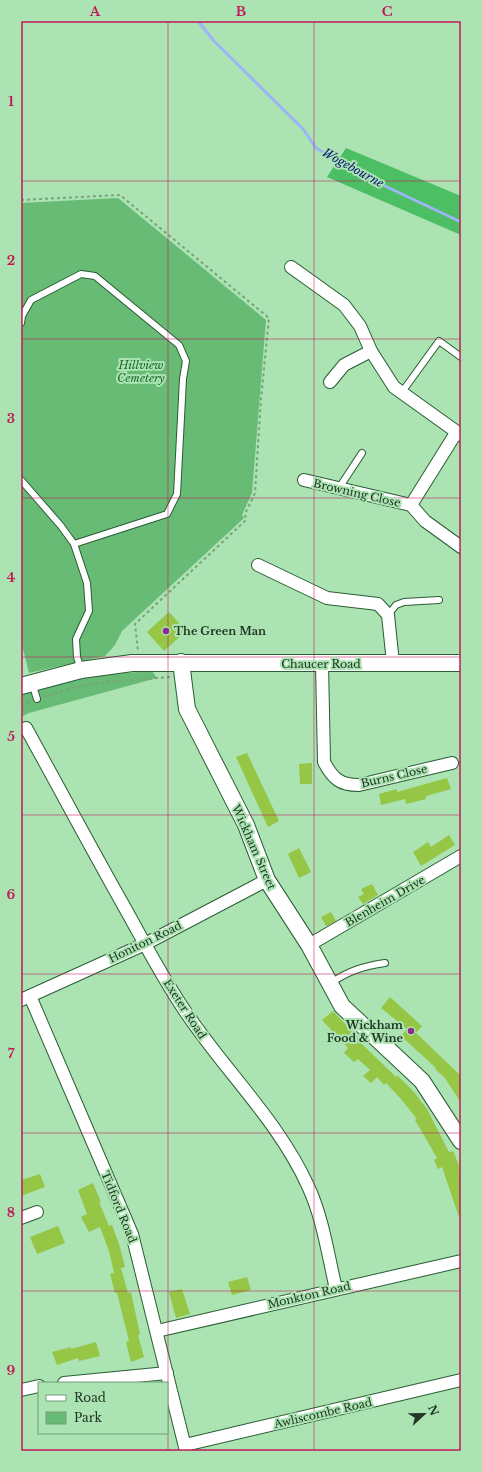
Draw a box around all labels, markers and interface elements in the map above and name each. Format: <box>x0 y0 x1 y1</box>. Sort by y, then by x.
text: A <box>89 3 101 20</box>
text: B <box>236 3 246 20</box>
text: C <box>382 3 393 20</box>
text: 1 <box>8 93 14 110</box>
water label: Wogebourne <box>320 145 387 191</box>
text: 2 <box>7 252 15 269</box>
park label: Hillview Cemetery <box>117 358 165 385</box>
text: 3 <box>7 410 15 427</box>
street label: Browning Close <box>312 476 402 510</box>
text: 4 <box>7 569 16 586</box>
place label: The Green Man <box>174 624 266 638</box>
marker: The Green Man <box>161 626 171 636</box>
street label: Chaucer Road <box>281 657 361 671</box>
text: 5 <box>7 728 15 745</box>
street label: Burns Close <box>359 762 429 790</box>
street label: Wickham Street <box>229 802 279 892</box>
street label: Blenheim Drive <box>343 872 427 930</box>
text: 6 <box>7 886 16 903</box>
street label: Honiton Road <box>106 918 184 966</box>
street label: Exeter Road <box>160 976 210 1042</box>
place label: Wickham Food & Wine <box>327 1018 404 1045</box>
marker: Wickham Food & Wine <box>406 1026 416 1036</box>
text: 7 <box>8 1045 15 1062</box>
street label: Tidford Road <box>98 1169 140 1245</box>
text: 8 <box>7 1204 15 1221</box>
street label: Monkton Road <box>266 1279 352 1311</box>
text: 9 <box>7 1362 16 1379</box>
legend <box>38 1382 168 1434</box>
text: Road <box>74 1390 106 1405</box>
north arrow <box>404 1394 444 1434</box>
street label: Awliscombe Road <box>272 1395 374 1431</box>
text: N <box>425 1403 442 1418</box>
text: Park <box>74 1410 102 1425</box>

